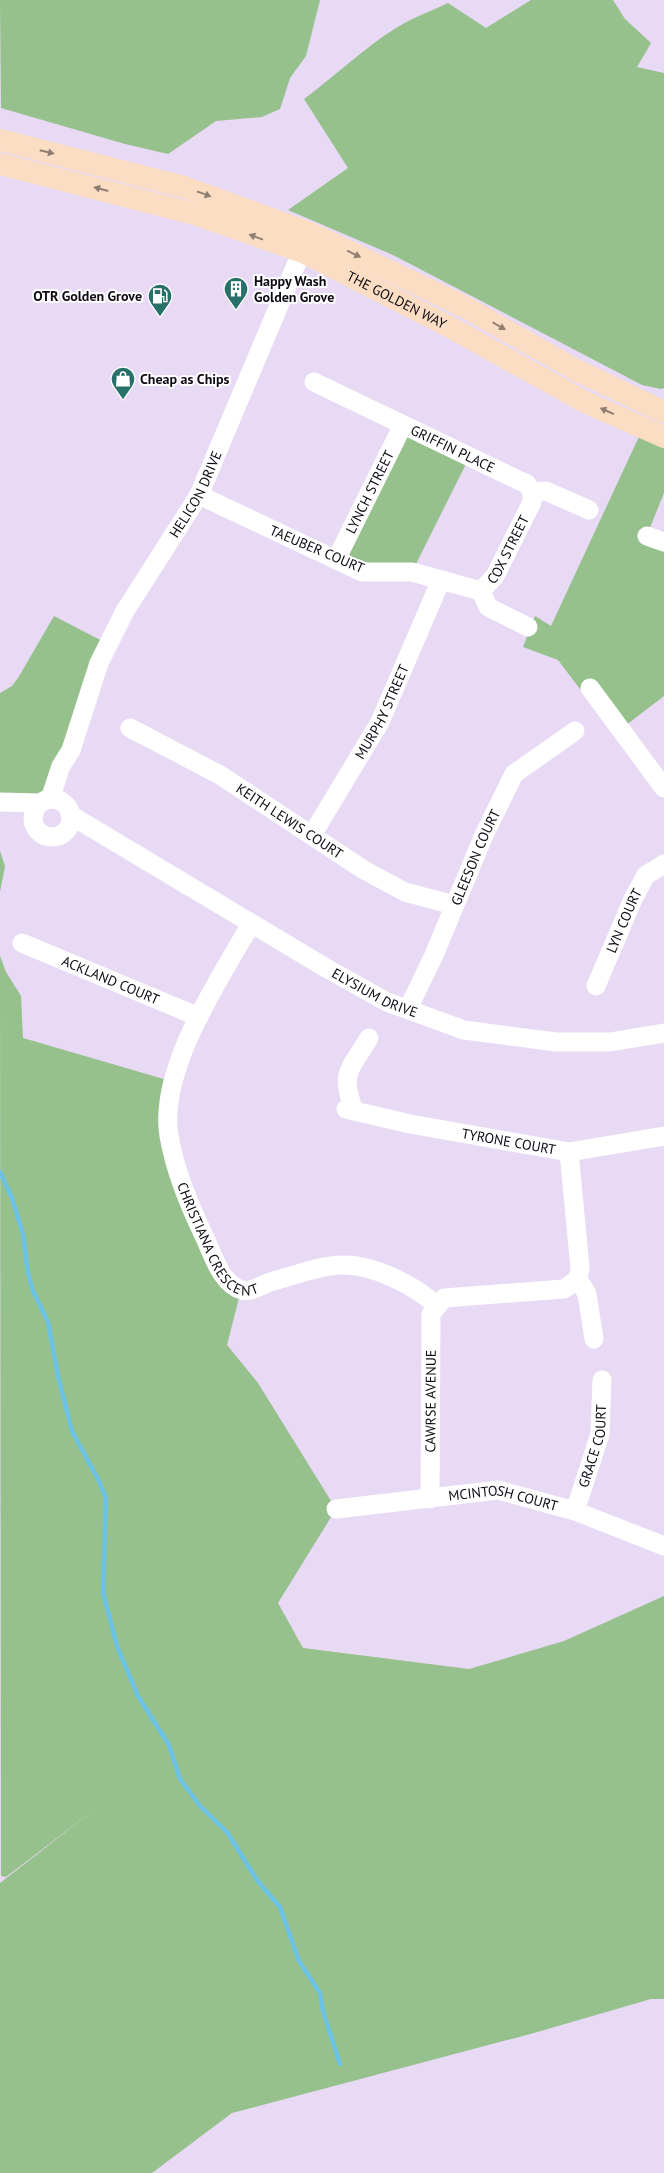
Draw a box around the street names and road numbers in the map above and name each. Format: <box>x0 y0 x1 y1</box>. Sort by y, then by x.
street label: THE GOLDEN WAY <box>344 267 450 333</box>
street label: GRIFFIN PLACE <box>408 421 498 477</box>
street label: LYNCH STREET <box>342 447 398 536</box>
street label: HELICON DRIVE <box>165 448 226 541</box>
street label: COX STREET <box>483 512 533 588</box>
street label: TAEUBER COURT <box>267 521 367 577</box>
street label: MURPHY STREET <box>351 661 413 762</box>
street label: KEITH LEWIS COURT <box>233 779 347 863</box>
street label: GLEESON COURT <box>447 806 504 908</box>
street label: LYN COURT <box>602 885 646 956</box>
street label: ACKLAND COURT <box>59 952 162 1008</box>
street label: ELYSIUM DRIVE <box>329 964 420 1021</box>
street label: TYRONE COURT <box>460 1124 557 1159</box>
street label: CHRISTIANA CRESCENT <box>173 1180 261 1300</box>
street label: CAWRSE AVENUE <box>421 1350 440 1452</box>
street label: GRACE COURT <box>574 1404 610 1490</box>
street label: MCINTOSH COURT <box>447 1481 560 1515</box>

